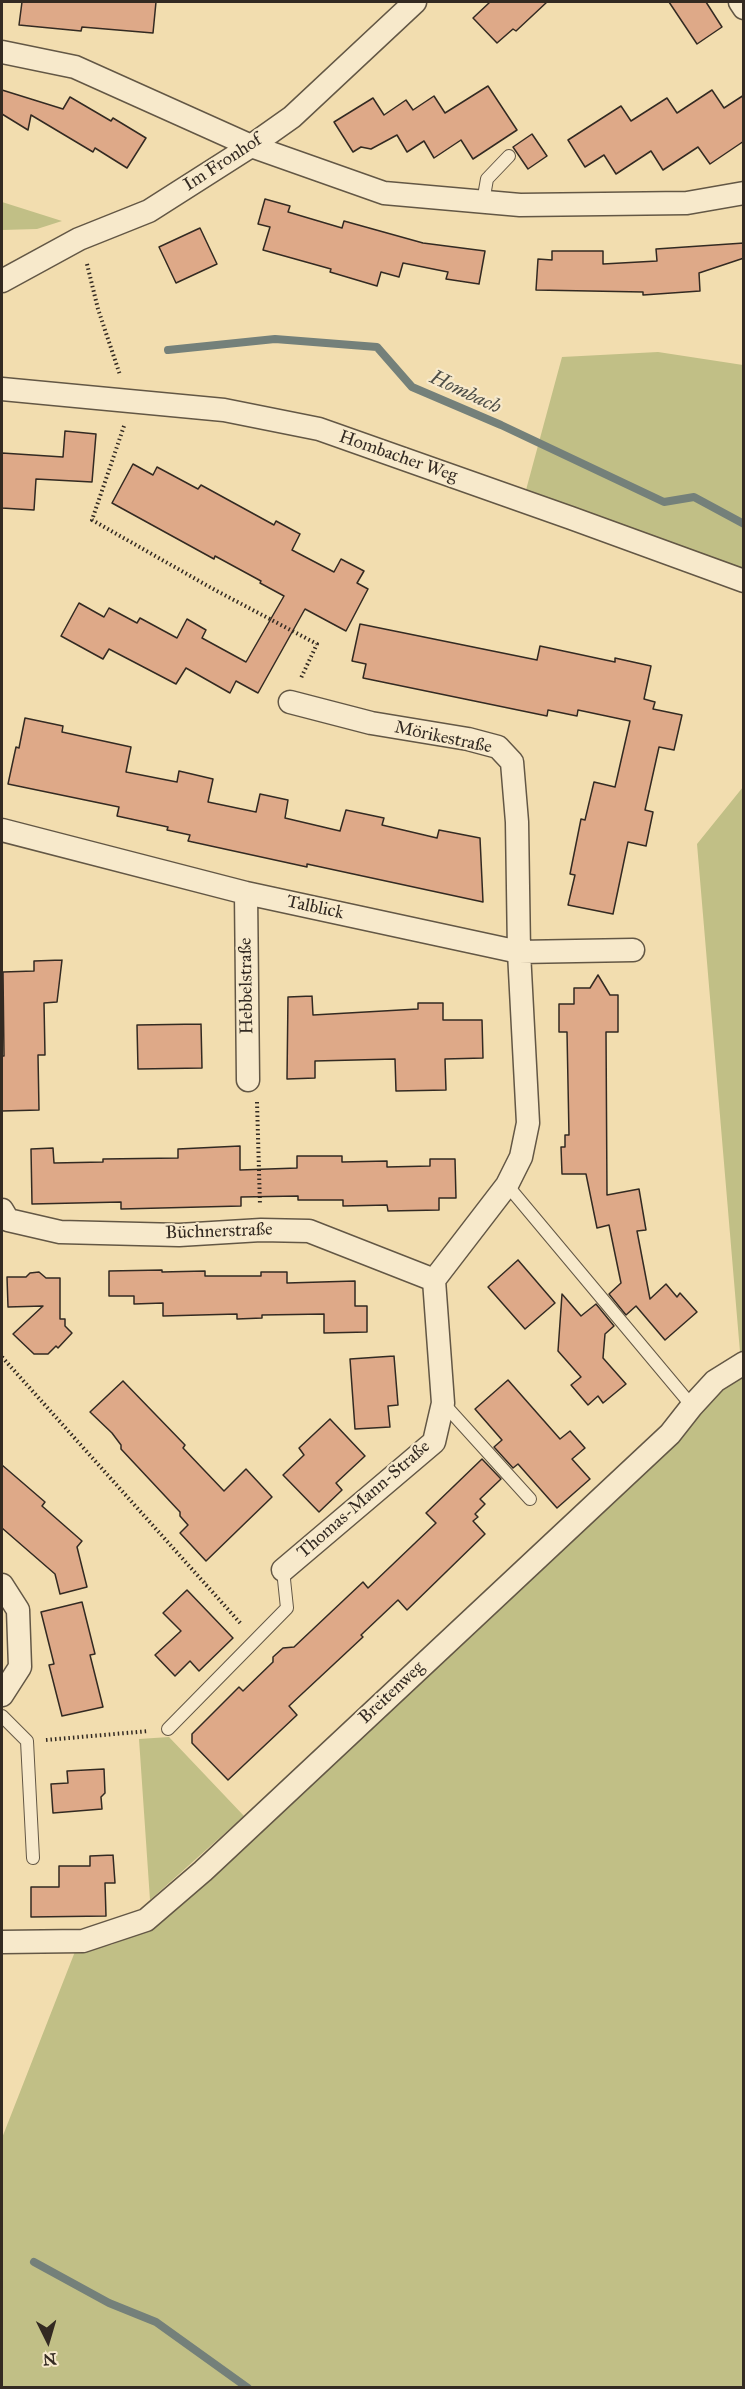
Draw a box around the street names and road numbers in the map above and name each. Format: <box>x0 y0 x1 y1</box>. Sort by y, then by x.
street label: Im Fronhof <box>180 130 266 196</box>
street label: Hombacher Weg <box>336 427 460 487</box>
street label: Mörikestraße <box>392 717 494 759</box>
street label: Talblick <box>284 891 346 925</box>
street label: Hebbelstraße <box>235 937 259 1035</box>
street label: Büchnerstraße <box>165 1219 273 1245</box>
street label: Thomas-Mann-Straße <box>293 1436 435 1564</box>
street label: Breitenweg <box>355 1657 429 1729</box>

